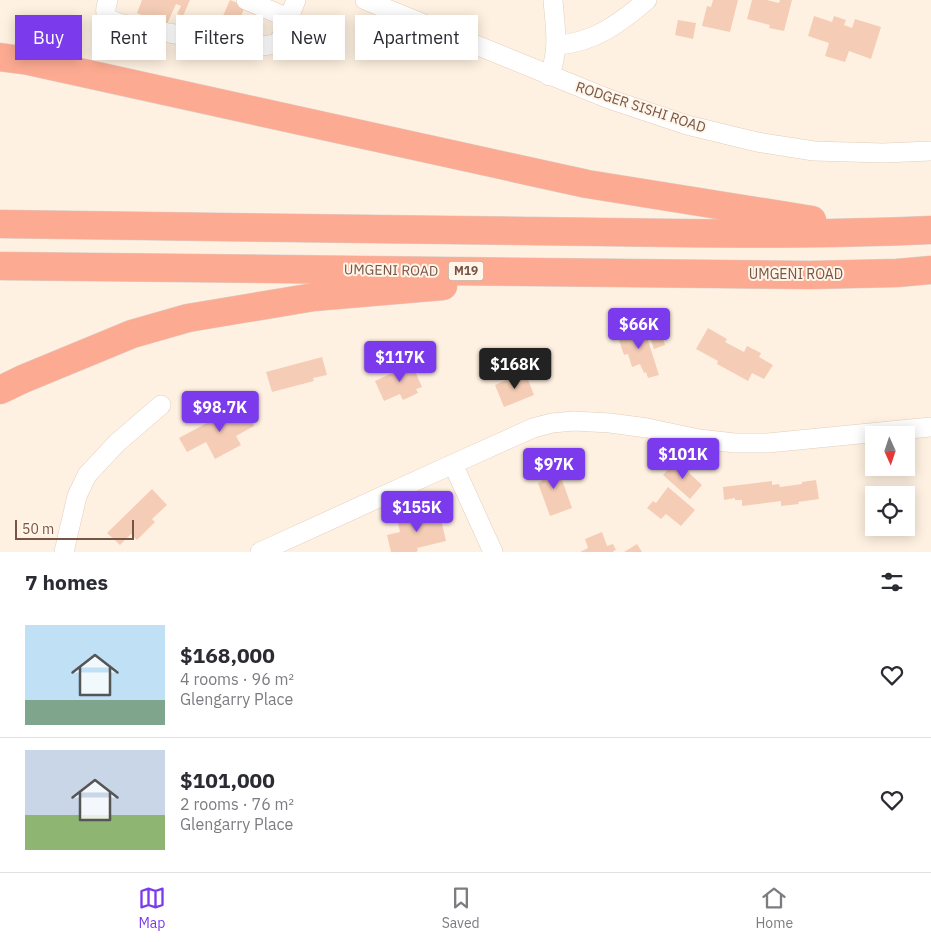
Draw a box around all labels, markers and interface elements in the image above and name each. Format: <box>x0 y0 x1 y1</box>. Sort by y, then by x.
chip: Buy <box>15 15 82 60</box>
chip: Rent <box>92 15 166 60</box>
chip: Filters <box>176 15 263 60</box>
chip: New <box>273 15 345 60</box>
chip: Apartment <box>355 15 478 60</box>
street label: RODGER SISHI ROAD <box>574 77 708 137</box>
street label: UMGENI ROAD <box>344 260 438 280</box>
road number: M19 <box>448 262 484 280</box>
street label: UMGENI ROAD <box>749 265 843 283</box>
pin: $66K <box>609 308 669 350</box>
text: $66K <box>619 314 659 334</box>
pin: $117K <box>365 340 435 383</box>
text: $117K <box>375 347 425 367</box>
pin: $168K <box>480 348 550 390</box>
text: $168K <box>490 354 540 374</box>
pin: $98.7K <box>179 390 261 433</box>
text: $98.7K <box>193 397 247 417</box>
north arrow <box>865 426 915 476</box>
map controls <box>865 426 915 536</box>
pin: $101K <box>648 438 718 480</box>
text: $101K <box>658 444 708 464</box>
pin: $97K <box>524 448 584 490</box>
text: $97K <box>534 454 574 474</box>
button: locate <box>865 486 915 536</box>
pin: $155K <box>382 490 452 533</box>
text: $155K <box>392 497 442 517</box>
scale bar <box>15 517 134 540</box>
text: 50 m <box>22 520 54 538</box>
text: 7 homes <box>25 568 108 596</box>
icon: filters <box>878 568 906 596</box>
text: $168,000 <box>180 641 275 669</box>
icon: home <box>65 645 125 705</box>
icon: heart <box>878 661 906 689</box>
text: 4 rooms · 96 m² <box>180 669 294 689</box>
text: Glengarry Place <box>180 689 293 709</box>
text: $101,000 <box>180 766 275 794</box>
icon: home <box>65 770 125 830</box>
icon: heart <box>878 786 906 814</box>
text: 2 rooms · 76 m² <box>180 794 294 814</box>
text: Glengarry Place <box>180 814 293 834</box>
tab: Map <box>138 884 166 932</box>
tab: Saved <box>442 884 480 932</box>
tab: Home <box>755 884 793 932</box>

